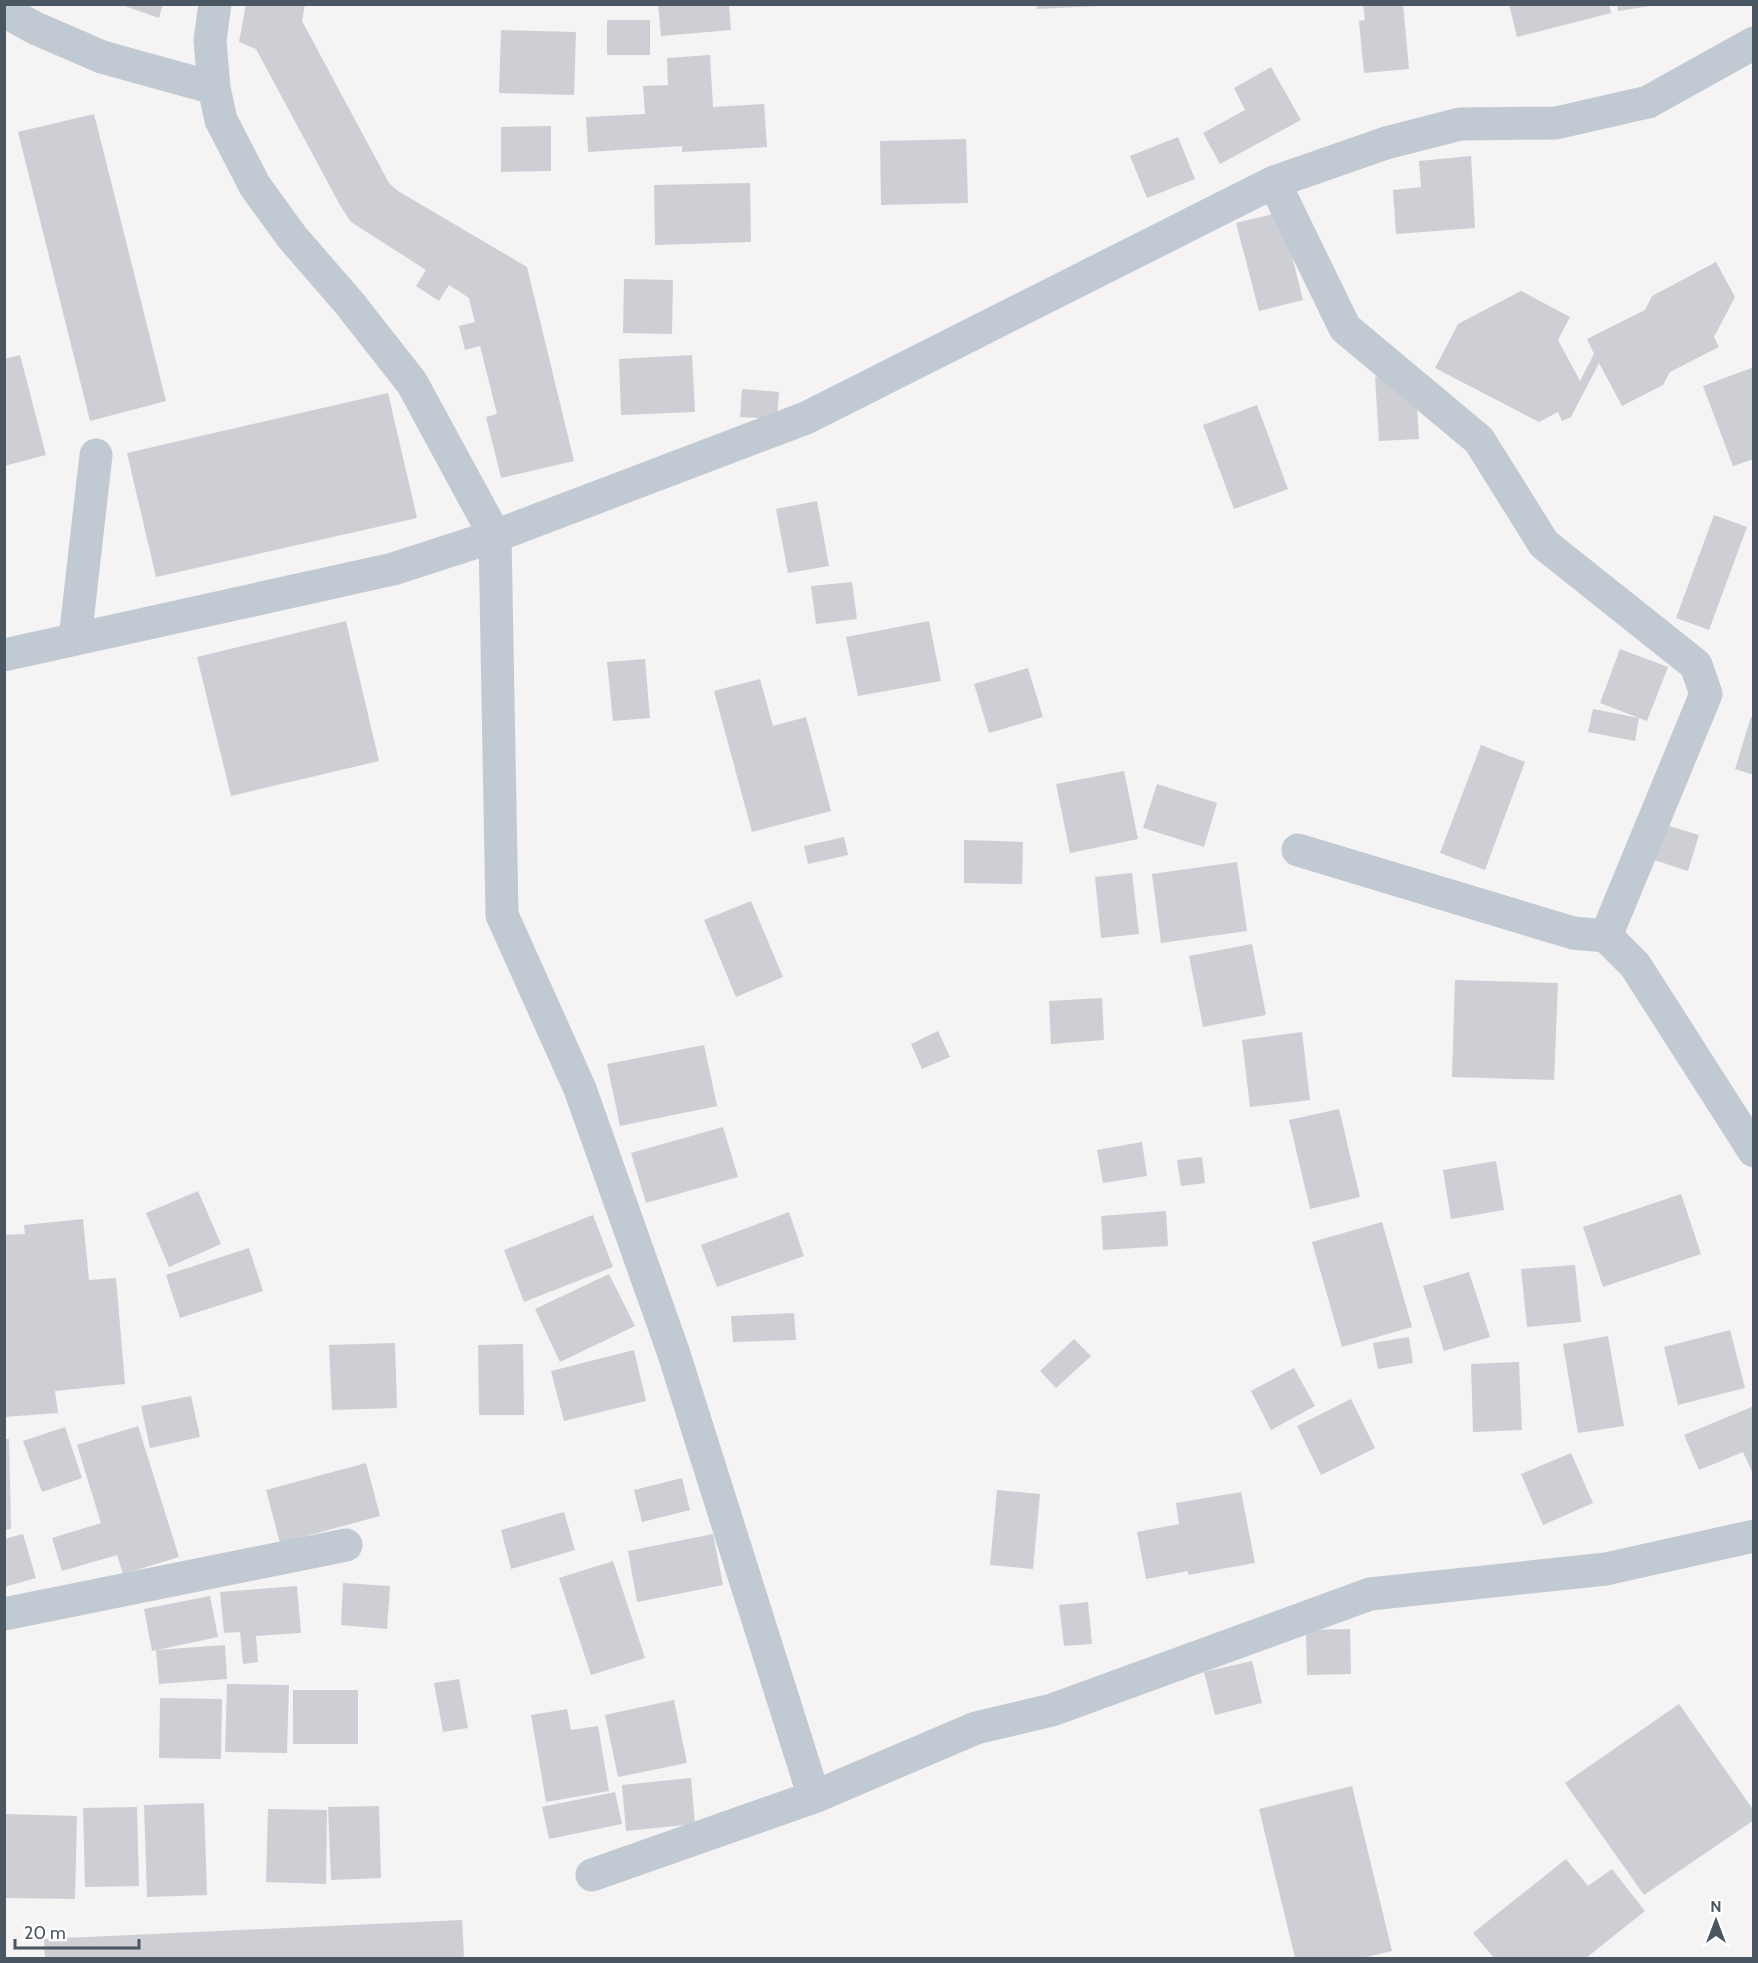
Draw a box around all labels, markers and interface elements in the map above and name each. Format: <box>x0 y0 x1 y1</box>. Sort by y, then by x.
north arrow <box>1686 1891 1746 1951</box>
text: N <box>1710 1897 1722 1916</box>
scale bar <box>15 1912 140 1950</box>
text: 20 m <box>24 1922 66 1944</box>

